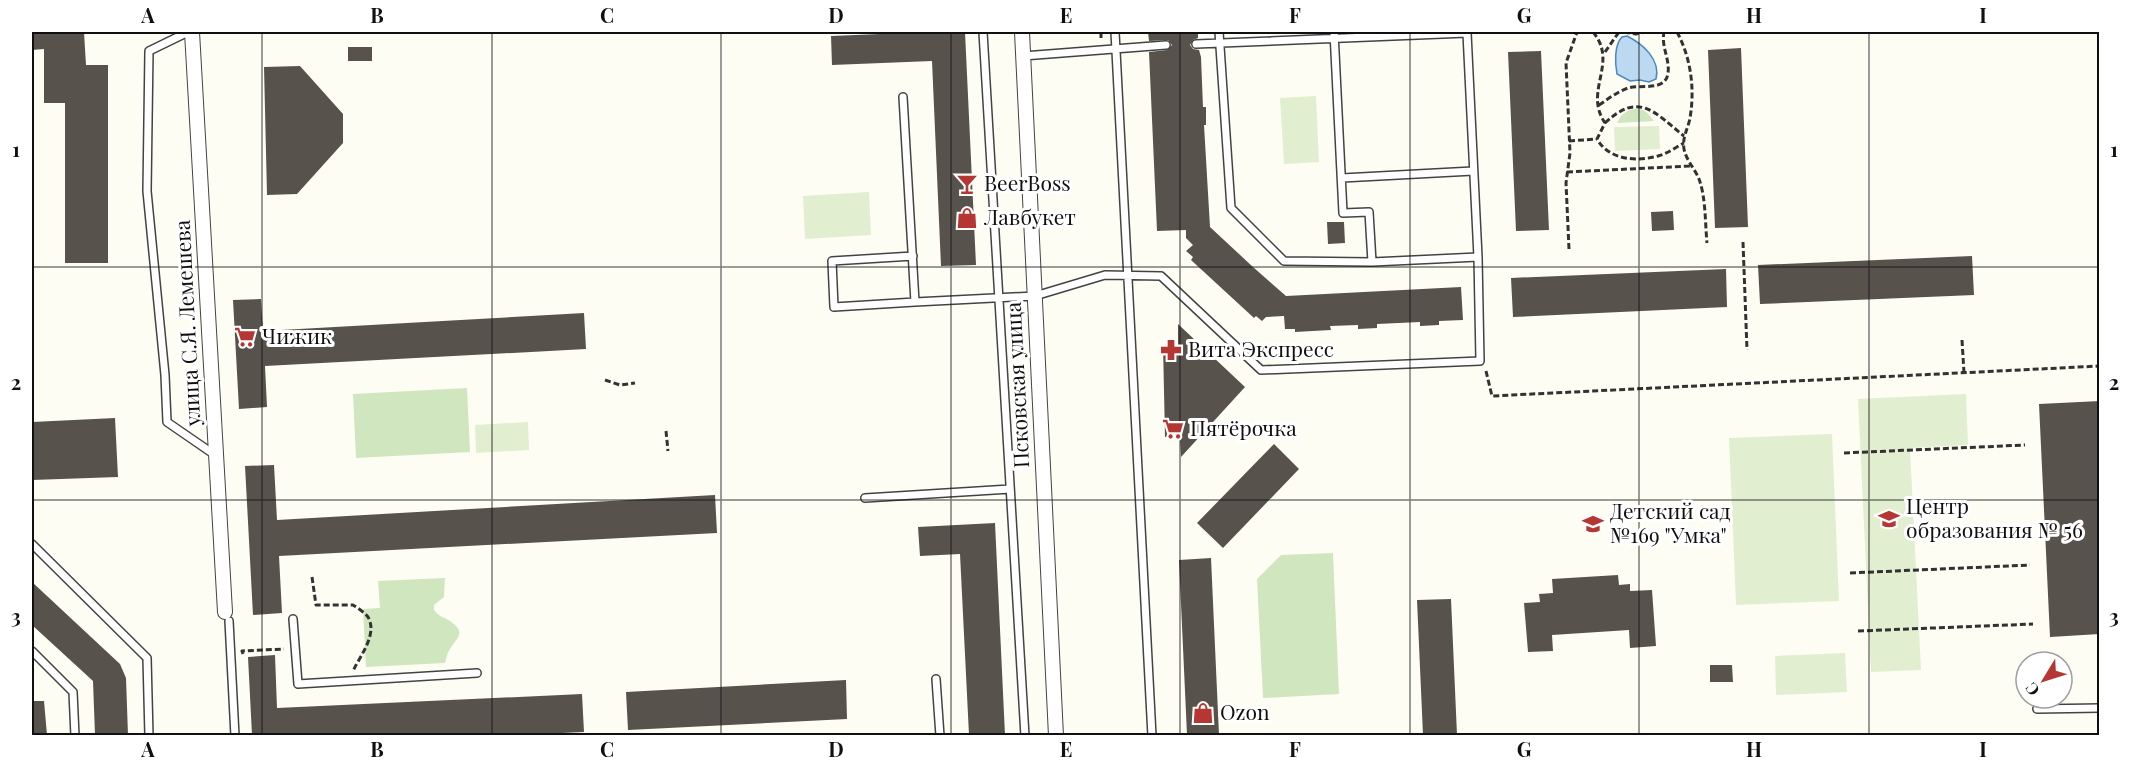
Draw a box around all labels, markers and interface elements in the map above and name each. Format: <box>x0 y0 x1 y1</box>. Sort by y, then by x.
text: A <box>140 1 155 28</box>
text: B <box>370 1 384 28</box>
text: C <box>600 1 614 28</box>
text: D <box>828 1 844 28</box>
text: E <box>1060 1 1072 28</box>
text: F <box>1289 1 1301 28</box>
text: G <box>1517 1 1532 28</box>
text: H <box>1746 1 1762 28</box>
text: I <box>1979 1 1987 28</box>
text: 1 <box>12 135 20 162</box>
text: 1 <box>2110 135 2118 162</box>
place label: BeerBoss <box>984 168 1071 196</box>
bar icon: BeerBoss <box>955 172 979 196</box>
place label: Лавбукет <box>983 202 1076 230</box>
shop icon: Лавбукет <box>955 206 979 230</box>
street label: улица С.Я. Лемешева <box>167 219 205 428</box>
street label: Псковская улица <box>998 301 1034 469</box>
place label: Чижик <box>262 321 332 349</box>
supermarket icon: Чижик <box>233 325 257 349</box>
place label: Вита Экспресс <box>1188 334 1334 362</box>
pharmacy icon: Вита Экспресс <box>1159 338 1183 362</box>
text: 2 <box>11 368 21 395</box>
text: 2 <box>2109 368 2119 395</box>
place label: Пятёрочка <box>1190 413 1297 441</box>
supermarket icon: Пятёрочка <box>1161 417 1185 441</box>
place label: Центр образования № 56 <box>1906 491 2083 543</box>
place label: Детский сад №169 "Умка" <box>1610 496 1731 548</box>
school or university icon: Центр образования № 56 <box>1877 507 1901 531</box>
school or university icon: Детский сад №169 "Умка" <box>1581 512 1605 536</box>
text: 3 <box>11 602 21 629</box>
text: 3 <box>2109 602 2119 629</box>
north arrow <box>2014 650 2074 710</box>
text: С <box>2020 679 2044 700</box>
place label: Ozon <box>1220 697 1270 725</box>
shop icon: Ozon <box>1191 701 1215 725</box>
text: A <box>140 735 155 762</box>
text: B <box>370 735 384 762</box>
text: C <box>600 735 614 762</box>
text: D <box>828 735 844 762</box>
text: E <box>1060 735 1072 762</box>
text: F <box>1289 735 1301 762</box>
text: G <box>1517 735 1532 762</box>
text: H <box>1746 735 1762 762</box>
text: I <box>1979 735 1987 762</box>

